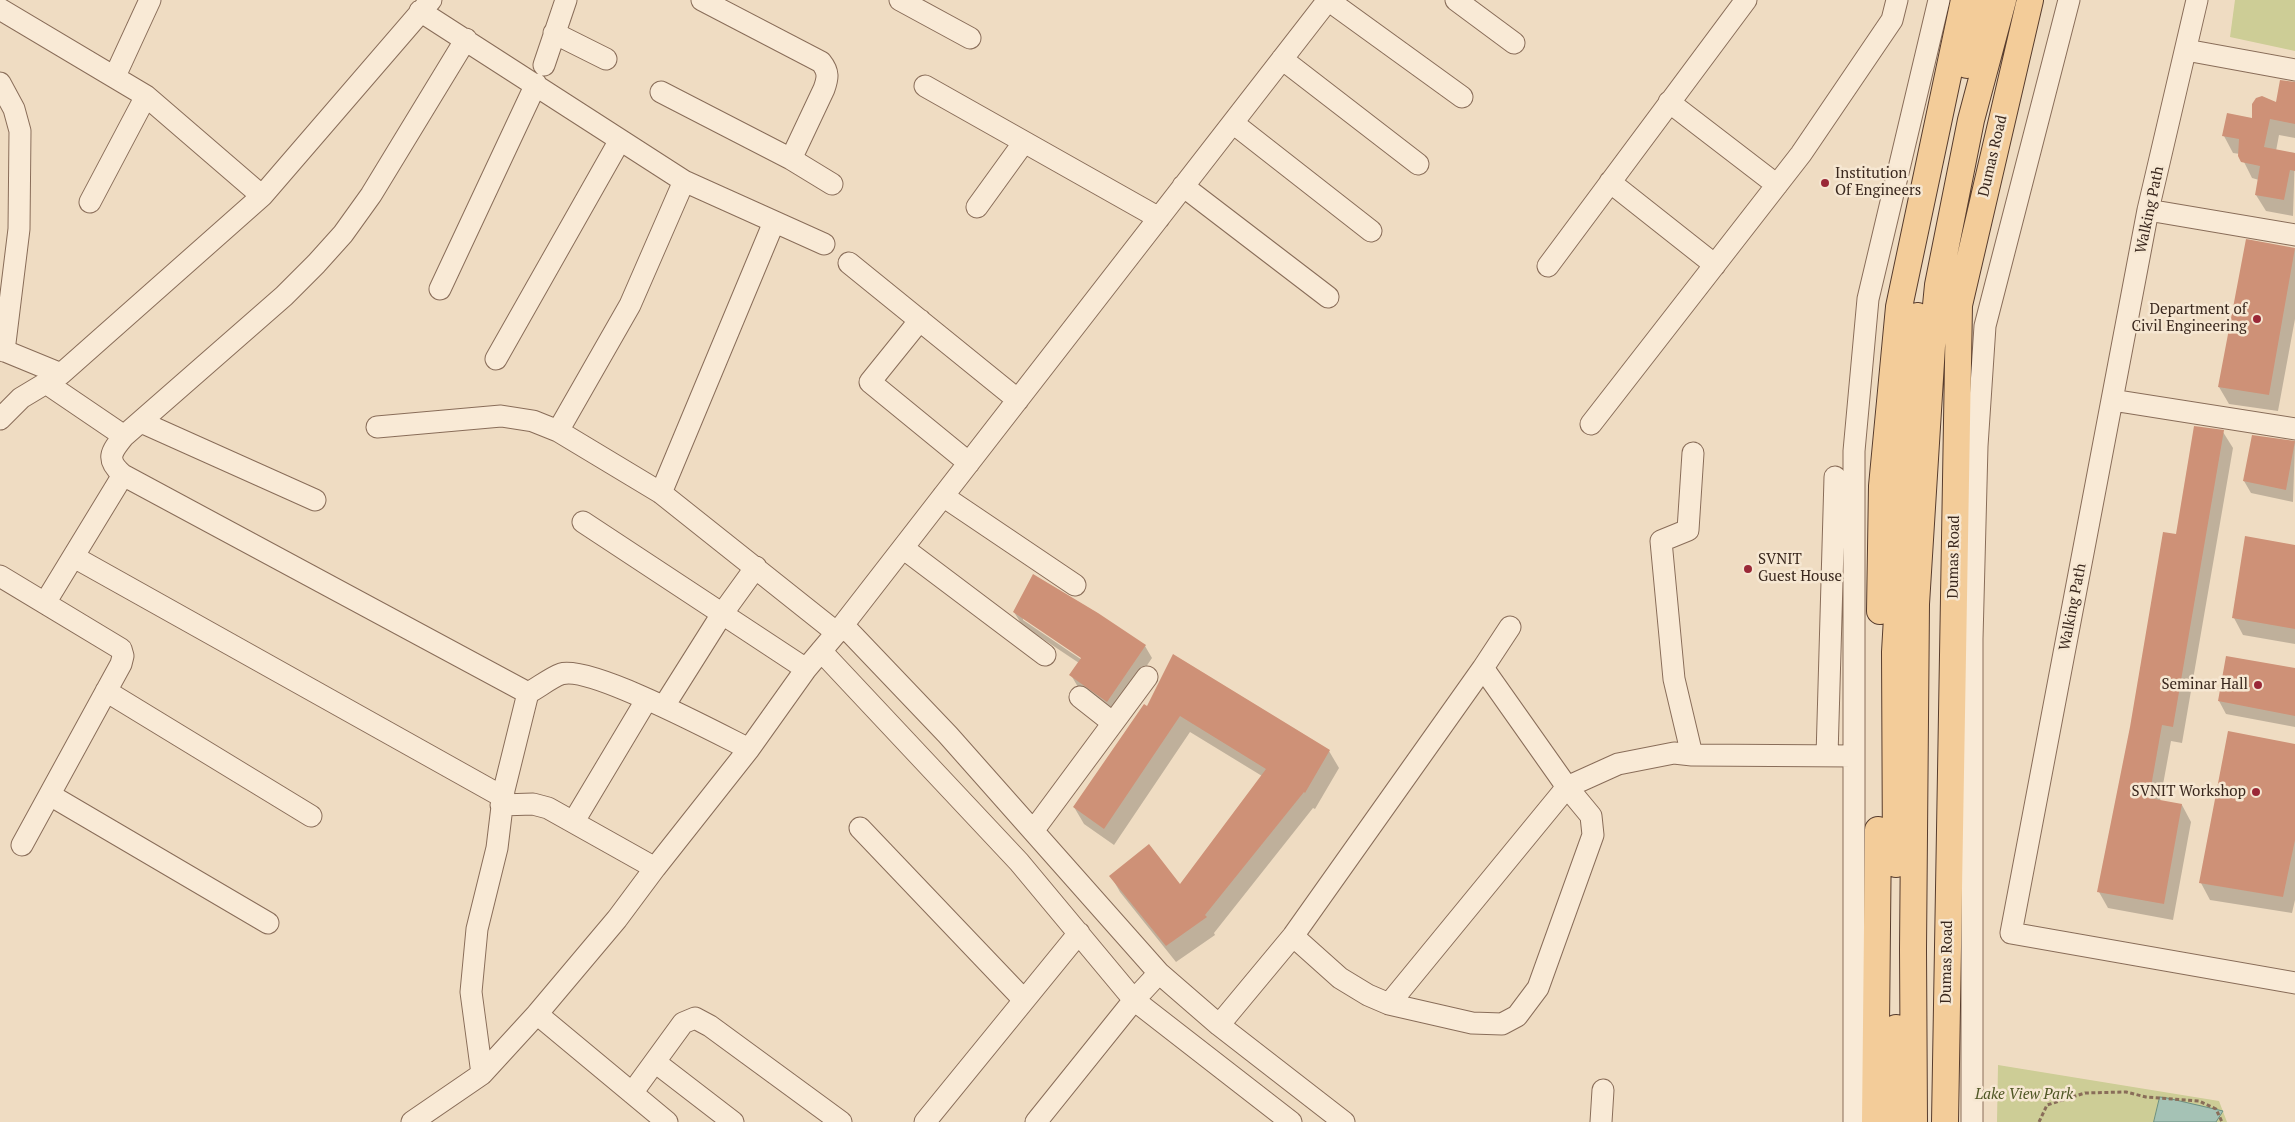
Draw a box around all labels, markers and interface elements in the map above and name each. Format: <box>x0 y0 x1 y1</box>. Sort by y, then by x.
street label: Dumas Road <box>1975 113 2011 199</box>
place label: Institution Of Engineers <box>1835 165 1921 200</box>
street label: Walking Path <box>2132 165 2168 255</box>
marker: Institution Of Engineers <box>1819 177 1831 189</box>
place label: Department of Civil Engineering <box>2131 301 2247 336</box>
marker: Department of Civil Engineering <box>2251 313 2263 325</box>
street label: Dumas Road <box>1944 515 1964 599</box>
place label: SVNIT Guest House <box>1758 551 1842 586</box>
street label: Walking Path <box>2056 562 2090 652</box>
marker: SVNIT Guest House <box>1742 563 1754 575</box>
place label: Seminar Hall <box>2162 676 2248 694</box>
marker: Seminar Hall <box>2252 679 2264 691</box>
place label: SVNIT Workshop <box>2132 783 2246 801</box>
marker: SVNIT Workshop <box>2250 786 2262 798</box>
street label: Dumas Road <box>1937 920 1957 1004</box>
park label: Lake View Park <box>1975 1086 2073 1104</box>

